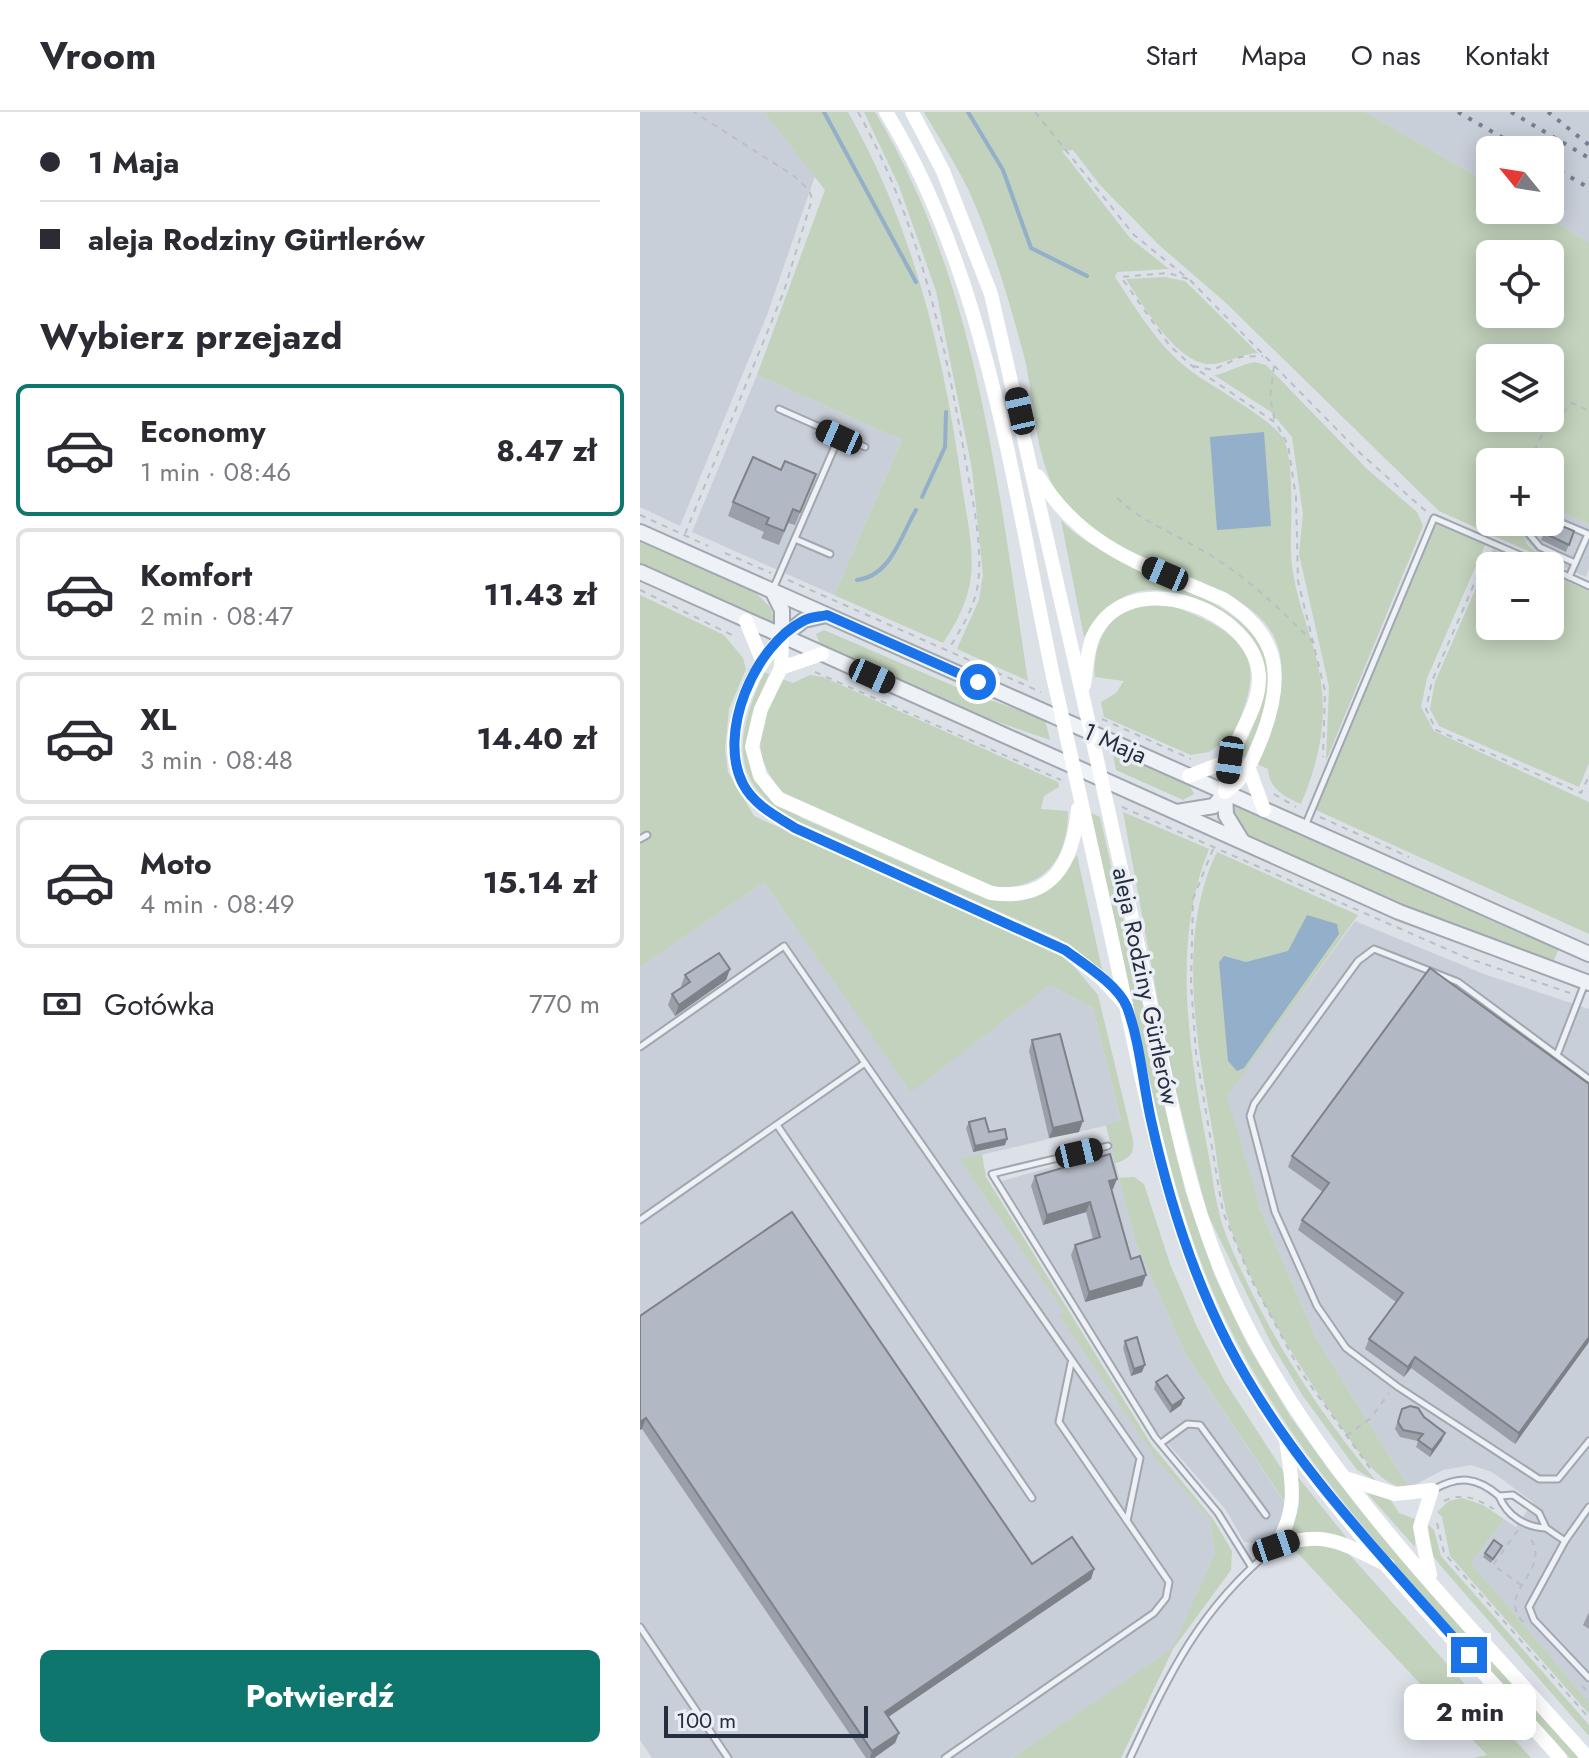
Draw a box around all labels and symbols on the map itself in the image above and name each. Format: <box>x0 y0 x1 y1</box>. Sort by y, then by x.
north arrow <box>1476 136 1564 224</box>
car <box>1003 385 1037 437</box>
car <box>812 416 866 458</box>
car <box>1138 554 1192 594</box>
car <box>845 655 899 697</box>
route start <box>960 664 996 700</box>
street label: 1 Maja <box>1077 713 1153 773</box>
car <box>1215 735 1245 785</box>
street label: aleja Rodziny Gürtlerów <box>1104 864 1188 1109</box>
car <box>1053 1136 1105 1170</box>
car <box>1249 1527 1303 1565</box>
route end <box>1451 1637 1487 1673</box>
callout: 2 min <box>1403 1683 1535 1739</box>
scale bar <box>664 1702 868 1738</box>

